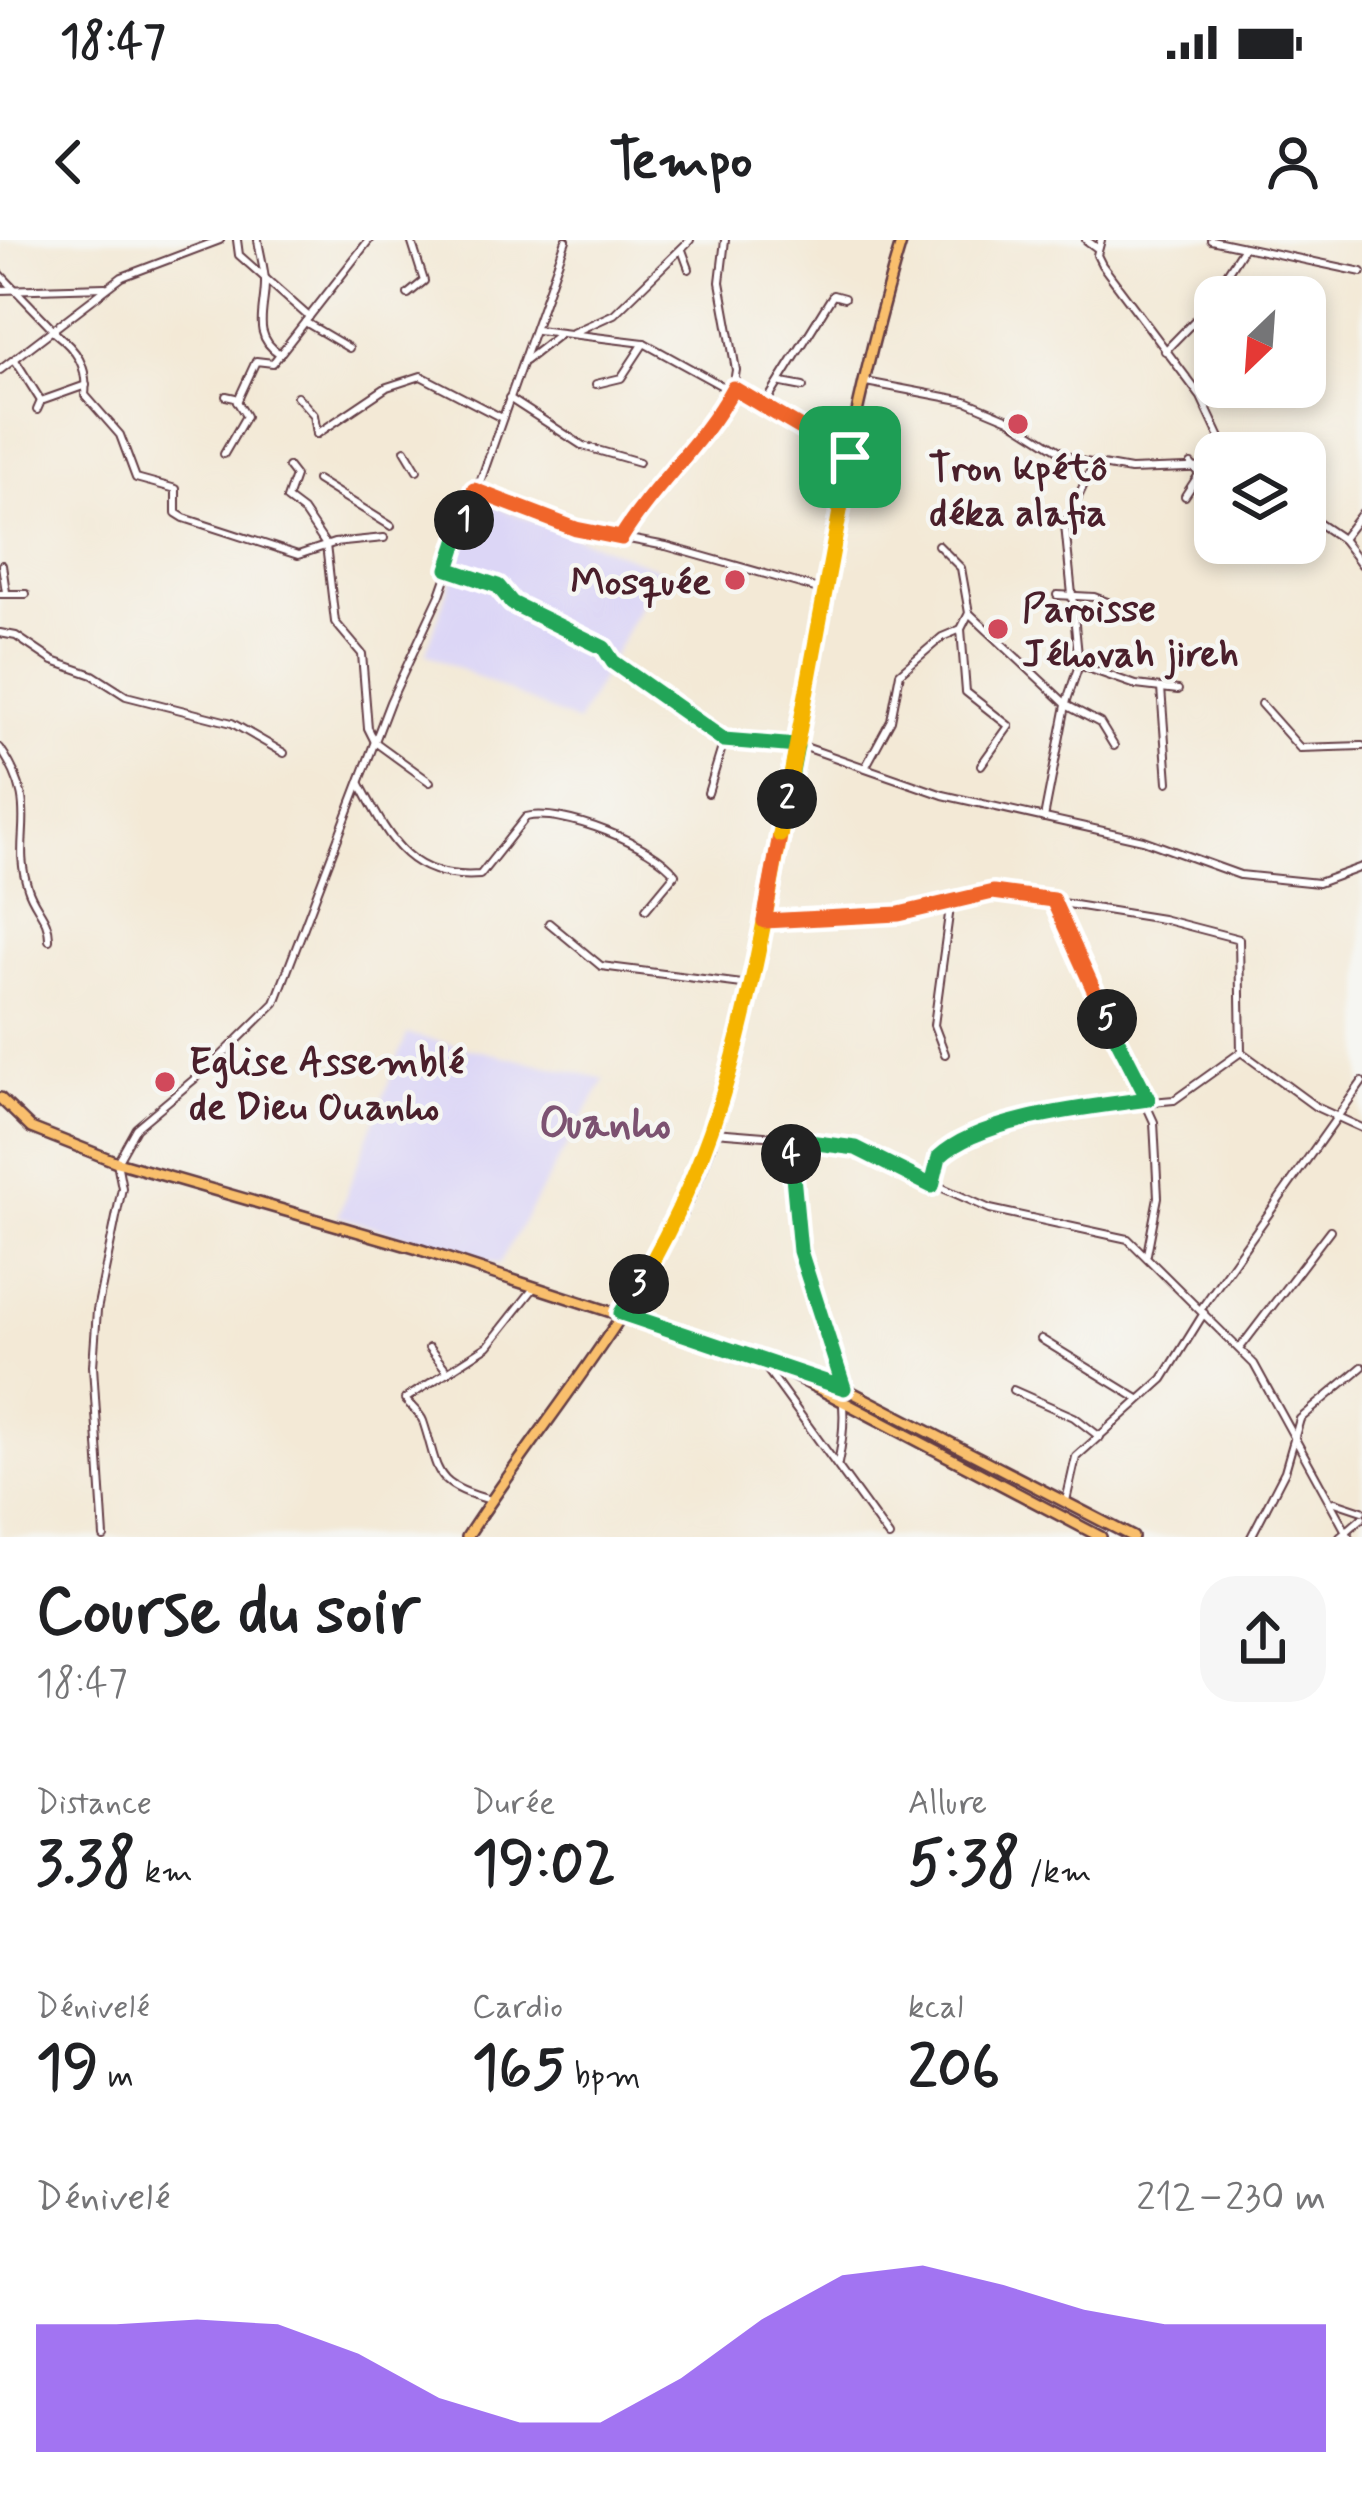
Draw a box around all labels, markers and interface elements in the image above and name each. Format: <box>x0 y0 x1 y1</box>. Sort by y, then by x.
text: 18:47 <box>60 13 166 72</box>
text: Tempo <box>610 127 752 198</box>
icon: back <box>36 129 102 195</box>
icon: person <box>1260 129 1326 195</box>
north arrow <box>1194 276 1326 408</box>
map controls <box>1194 276 1326 564</box>
pin <box>799 406 901 508</box>
marker: Tron kpétô déka alafia <box>1005 411 1031 437</box>
icon: arrive <box>817 424 883 490</box>
button: layers <box>1194 432 1326 564</box>
place label: Tron kpétô déka alafia <box>928 444 1108 540</box>
pin: 1 <box>434 490 494 550</box>
text: 1 <box>457 498 471 542</box>
place label: Mosquée <box>570 558 711 609</box>
marker: Mosquée <box>722 567 748 593</box>
place label: Paroisse Jéhovah jireh <box>1022 585 1239 681</box>
marker: Paroisse Jéhovah jireh <box>985 616 1011 642</box>
pin: 2 <box>757 769 817 829</box>
text: 2 <box>779 777 795 821</box>
pin: 5 <box>1077 989 1137 1049</box>
text: 5 <box>1097 997 1117 1041</box>
place label: Eglise Assemblé de Dieu Ouanho <box>189 1038 464 1134</box>
marker: Eglise Assemblé de Dieu Ouanho <box>152 1069 178 1095</box>
district label: Ouanho <box>539 1095 671 1154</box>
pin: 4 <box>761 1124 821 1184</box>
text: 4 <box>781 1132 801 1176</box>
pin: 3 <box>609 1254 669 1314</box>
text: 3 <box>632 1262 646 1306</box>
text: Course du soir <box>36 1571 420 1657</box>
button: share <box>1200 1576 1326 1702</box>
text: 18:47 <box>36 1659 128 1710</box>
text: Distance <box>36 1782 152 1826</box>
text: Durée <box>472 1782 555 1826</box>
text: Allure <box>908 1782 987 1826</box>
text: 3.38 <box>36 1826 136 1905</box>
text: 19:02 <box>472 1826 616 1905</box>
text: 5:38 <box>908 1826 1020 1905</box>
text: km <box>136 1851 193 1895</box>
text: /km <box>1020 1851 1091 1895</box>
text: Dénivelé <box>36 1986 150 2030</box>
text: Cardio <box>472 1986 563 2030</box>
text: kcal <box>908 1986 963 2030</box>
text: 19 <box>36 2030 99 2109</box>
text: 165 <box>472 2030 565 2109</box>
text: 206 <box>908 2030 1000 2109</box>
text: m <box>99 2055 134 2099</box>
text: bpm <box>565 2055 641 2099</box>
text: Dénivelé <box>36 2173 170 2224</box>
text: 212–230 m <box>1136 2173 1326 2224</box>

